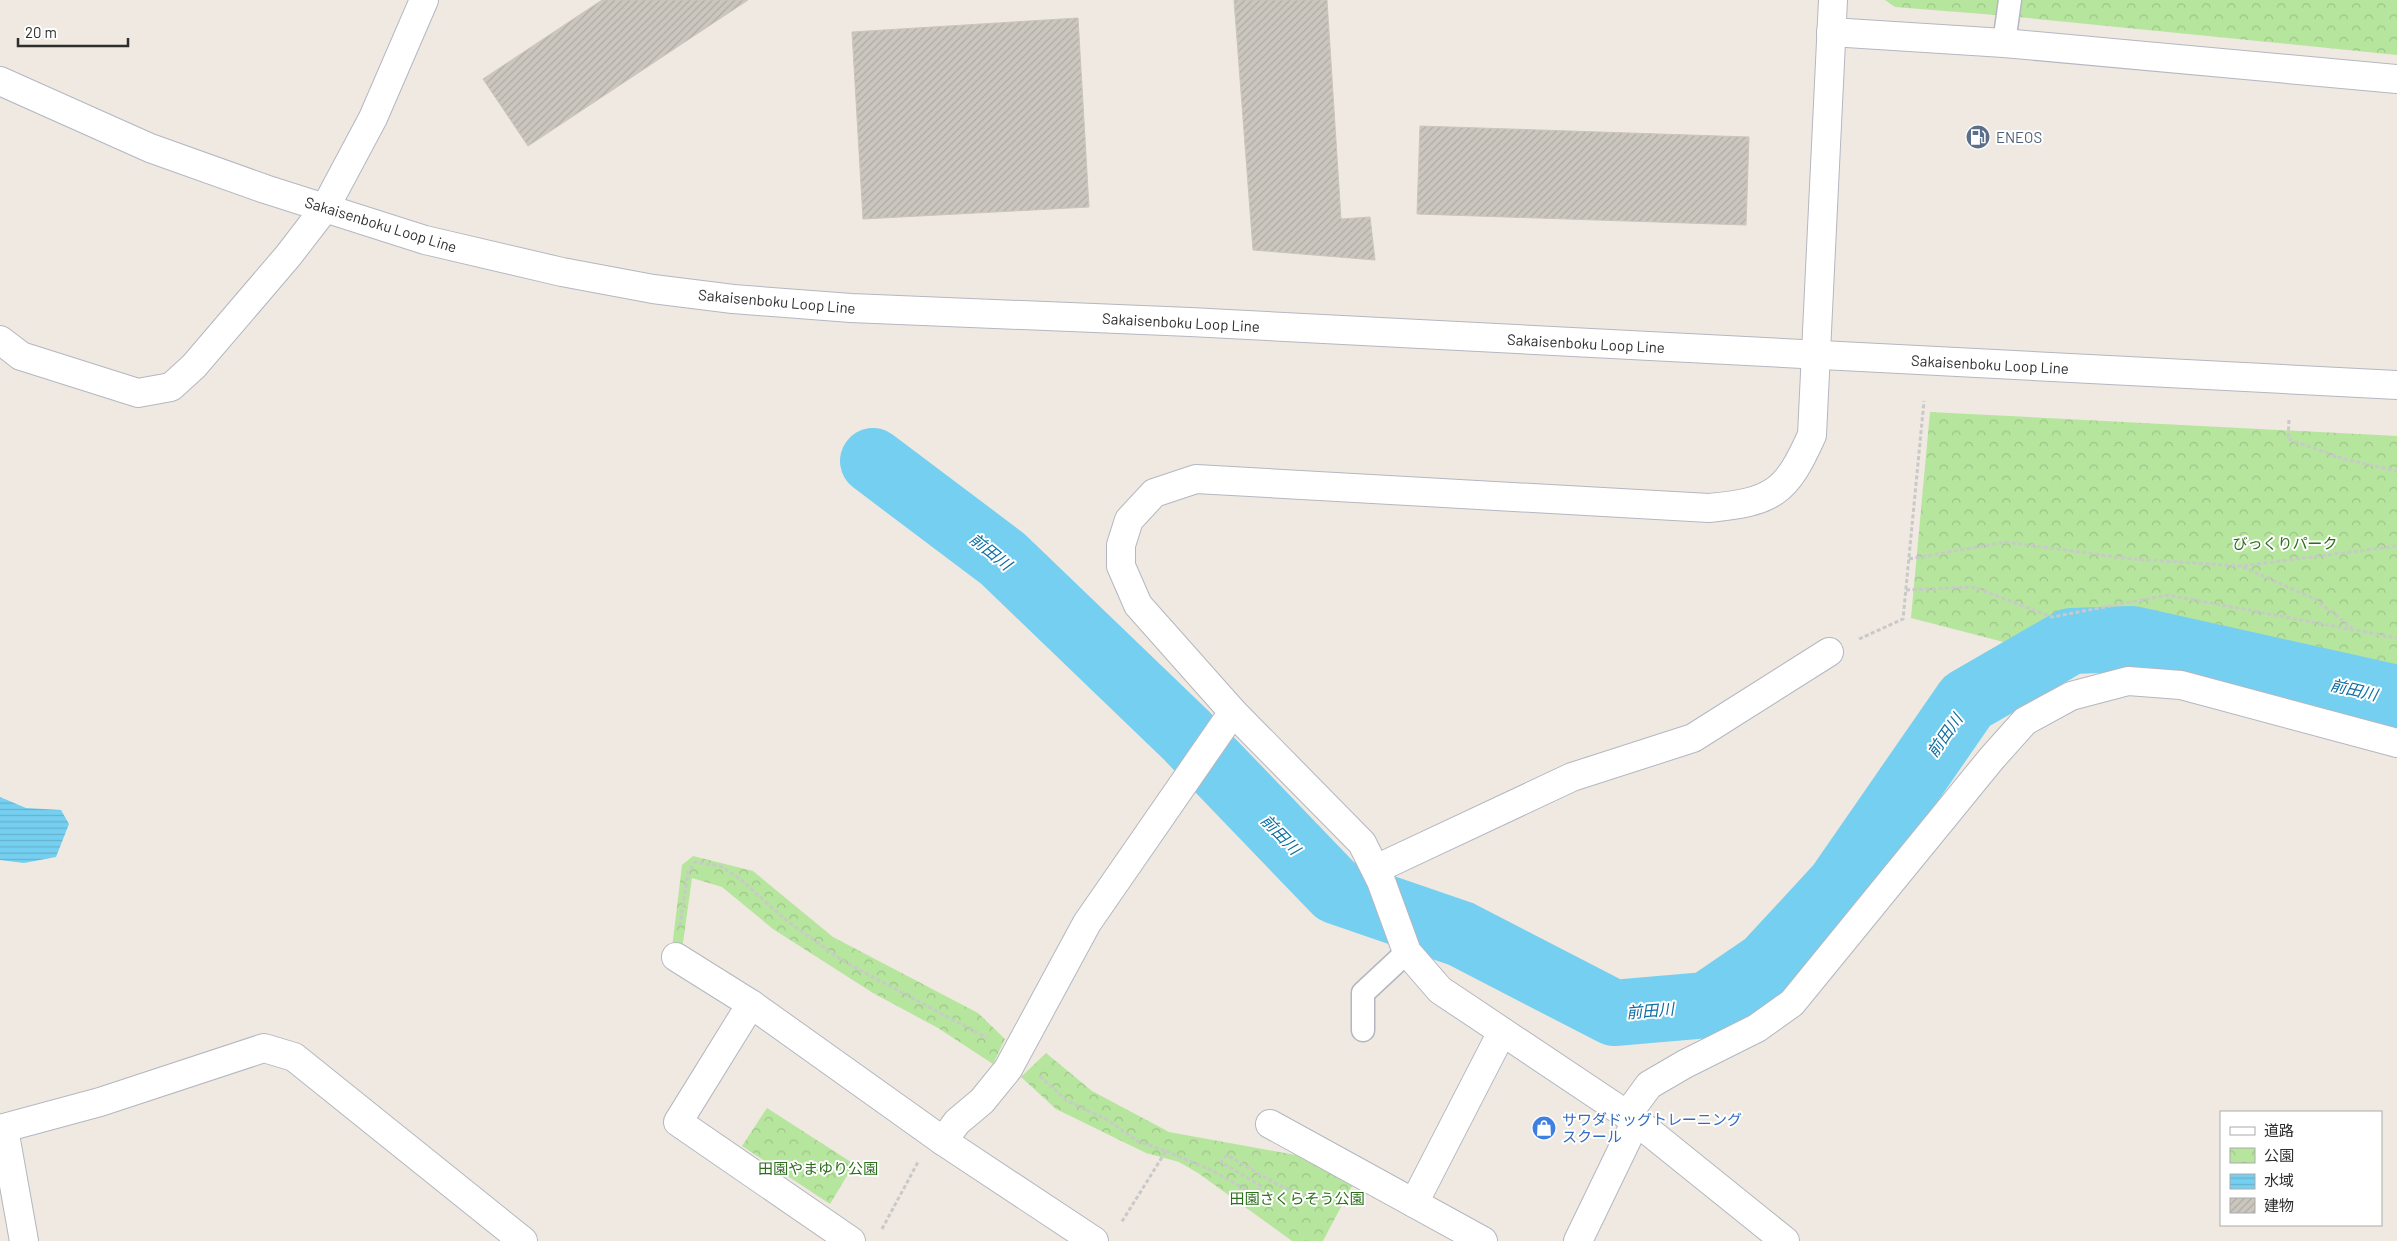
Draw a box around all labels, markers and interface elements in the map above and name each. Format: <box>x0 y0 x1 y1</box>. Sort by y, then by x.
scale bar <box>18 15 128 47</box>
text: 20 m <box>25 23 57 41</box>
fuel station icon: ENEOS <box>1965 124 1991 150</box>
place label: ENEOS <box>1996 128 2042 146</box>
street label: Sakaisenboku Loop Line <box>303 192 459 256</box>
street label: Sakaisenboku Loop Line <box>698 285 856 317</box>
street label: Sakaisenboku Loop Line <box>1102 309 1260 335</box>
street label: Sakaisenboku Loop Line <box>1507 330 1665 356</box>
street label: Sakaisenboku Loop Line <box>1911 351 2069 377</box>
water label: 前田川 <box>966 529 1017 575</box>
park label: びっくりパーク <box>2232 534 2338 552</box>
water label: 前田川 <box>2328 674 2381 704</box>
water label: 前田川 <box>1922 708 1967 760</box>
water label: 前田川 <box>1257 810 1306 859</box>
water label: 前田川 <box>1625 998 1677 1022</box>
place label: サワダドッグトレーニング スクール <box>1562 1110 1742 1145</box>
legend <box>2220 1111 2382 1226</box>
shop icon: サワダドッグトレーニング スクール <box>1531 1115 1557 1141</box>
text: 道路 <box>2264 1121 2294 1139</box>
text: 公園 <box>2264 1146 2294 1164</box>
park label: 田園やまゆり公園 <box>758 1159 878 1177</box>
text: 水域 <box>2264 1171 2294 1189</box>
park label: 田園さくらそう公園 <box>1229 1189 1365 1207</box>
text: 建物 <box>2264 1196 2294 1214</box>

